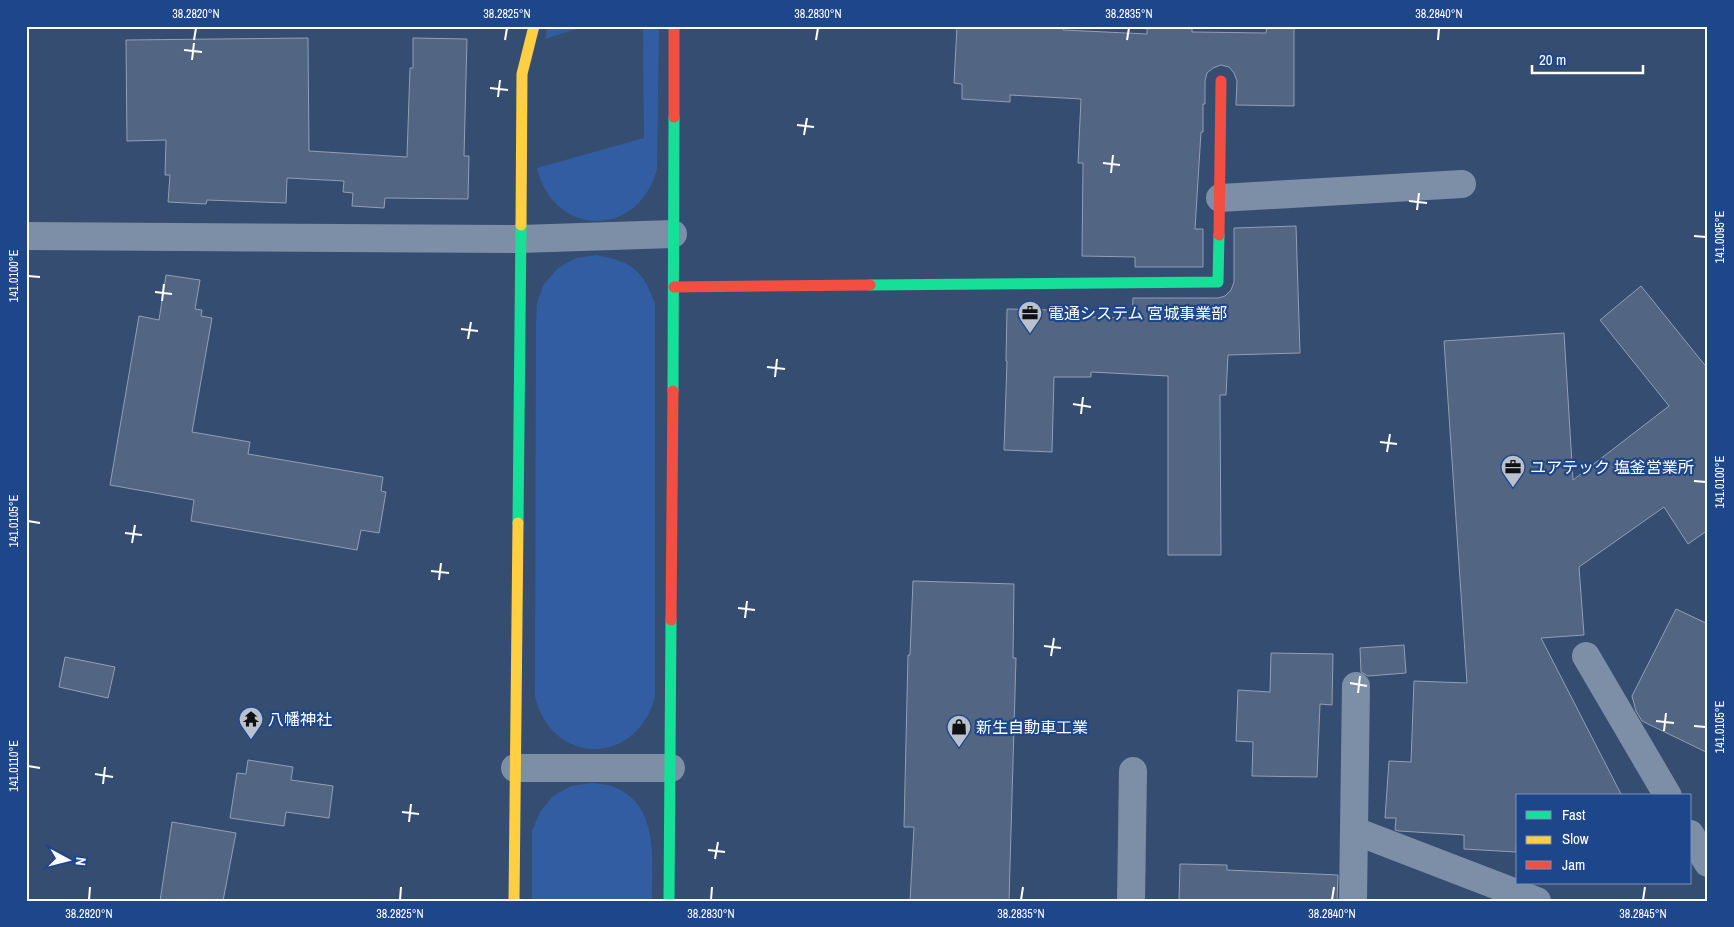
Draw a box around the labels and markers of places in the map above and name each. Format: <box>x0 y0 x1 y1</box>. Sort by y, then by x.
office icon: 電通システム 宮城事業部 <box>1017 300 1043 334</box>
place label: 電通システム 宮城事業部 <box>1048 302 1227 324</box>
office icon: ユアテック 塩釜営業所 <box>1500 454 1526 488</box>
place label: ユアテック 塩釜営業所 <box>1530 456 1694 478</box>
temple icon: 八幡神社 <box>238 706 264 740</box>
place label: 八幡神社 <box>268 708 332 730</box>
shop icon: 新生自動車工業 <box>946 714 972 748</box>
place label: 新生自動車工業 <box>976 716 1088 738</box>

